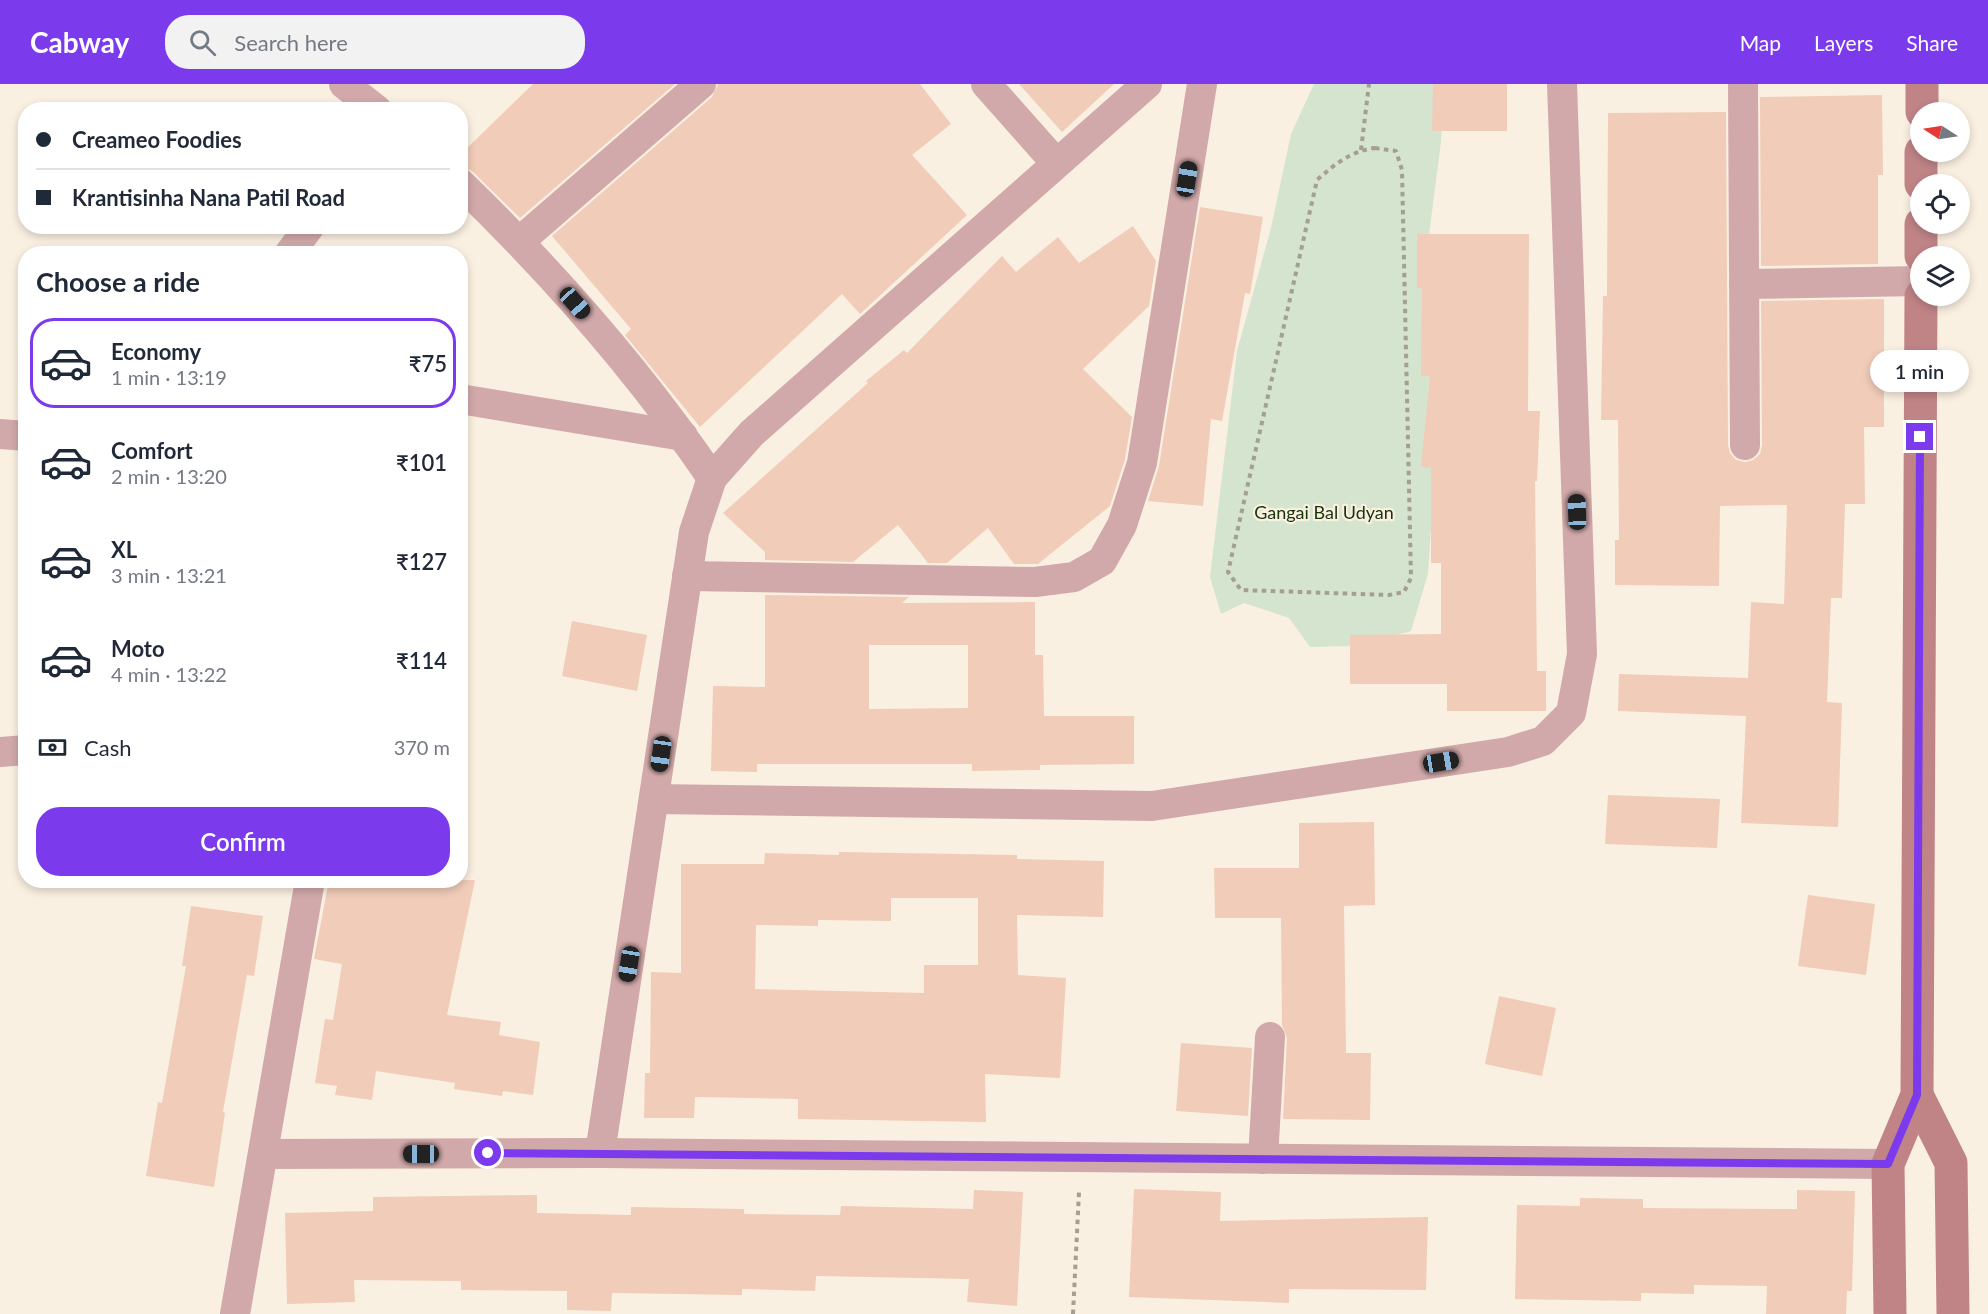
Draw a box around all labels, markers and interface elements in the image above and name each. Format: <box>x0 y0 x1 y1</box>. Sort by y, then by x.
search box <box>165 15 585 69</box>
text: Cabway <box>30 25 129 59</box>
icon: search <box>186 26 219 59</box>
text: Search here <box>234 29 348 56</box>
text: Map <box>1740 30 1781 55</box>
text: Layers <box>1814 30 1873 55</box>
text: Share <box>1906 30 1958 55</box>
north arrow <box>1910 102 1970 162</box>
map controls <box>1910 102 1970 306</box>
text: Creameo Foodies <box>72 126 242 153</box>
car <box>1175 160 1199 198</box>
button: locate <box>1910 174 1970 234</box>
text: Krantisinha Nana Patil Road <box>72 184 345 211</box>
button: layers <box>1910 246 1970 306</box>
text: Choose a ride <box>36 265 200 298</box>
car <box>556 284 594 322</box>
icon: car <box>39 336 93 390</box>
text: Economy <box>111 338 201 365</box>
text: ₹75 <box>409 350 447 377</box>
callout: 1 min <box>1870 350 1970 392</box>
text: 1 min <box>1895 359 1944 383</box>
text: 1 min · 13:19 <box>111 365 227 389</box>
route end <box>1906 423 1933 450</box>
icon: car <box>39 435 93 489</box>
text: Comfort <box>111 437 193 464</box>
text: ₹101 <box>396 449 447 476</box>
text: 2 min · 13:20 <box>111 464 227 488</box>
car <box>1567 494 1587 530</box>
park label: Gangai Bal Udyan <box>1254 501 1394 523</box>
icon: car <box>39 534 93 588</box>
text: XL <box>111 536 137 563</box>
text: ₹127 <box>396 548 447 575</box>
text: 3 min · 13:21 <box>111 563 227 587</box>
icon: car <box>39 633 93 687</box>
text: Moto <box>111 635 165 662</box>
text: ₹114 <box>396 647 447 674</box>
text: 4 min · 13:22 <box>111 662 227 686</box>
icon: cash <box>36 731 69 764</box>
text: Cash <box>84 734 131 761</box>
text: 370 m <box>394 735 450 759</box>
car <box>650 735 672 773</box>
car <box>1422 750 1460 774</box>
button: Confirm <box>36 807 450 876</box>
car <box>617 945 641 983</box>
route start <box>474 1139 501 1166</box>
car <box>403 1145 439 1163</box>

